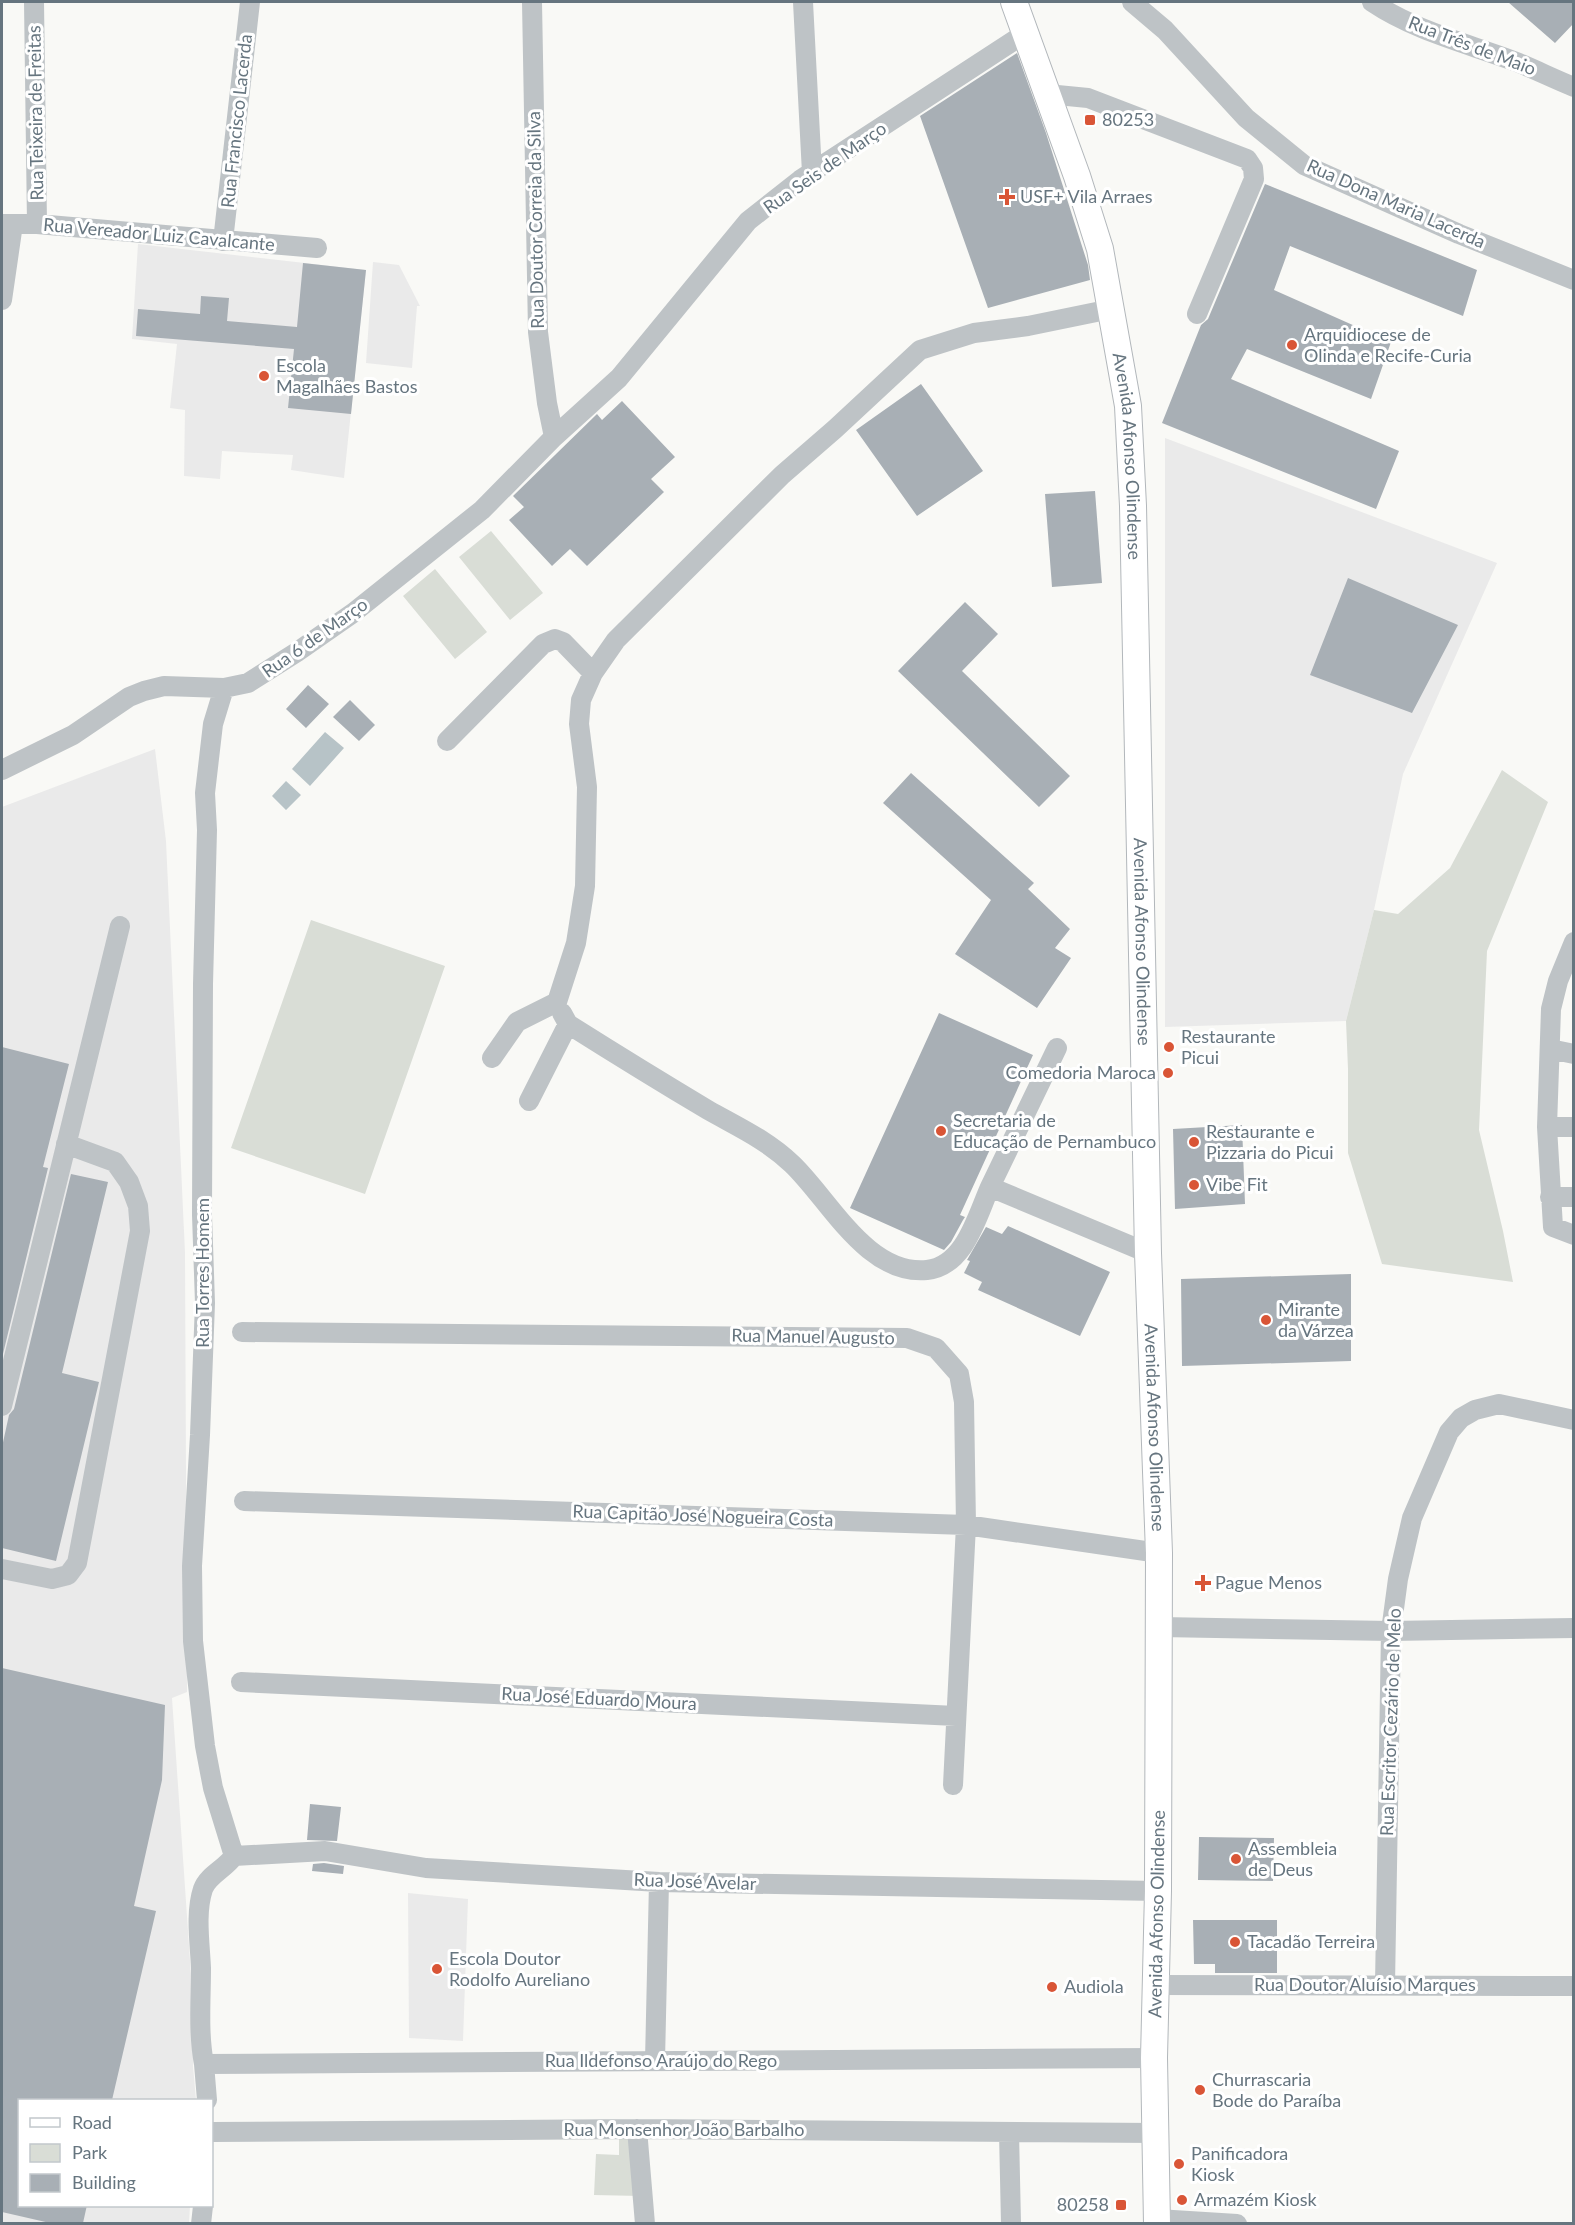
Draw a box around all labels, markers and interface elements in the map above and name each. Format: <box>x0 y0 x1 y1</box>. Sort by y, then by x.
street label: Rua Três de Maio <box>1405 11 1539 79</box>
street label: Rua Teixeira de Freitas <box>22 25 48 201</box>
street label: Rua Francisco Lacerda <box>216 33 256 209</box>
place label: 80253 <box>1102 108 1154 130</box>
street label: Rua Doutor Correia da Silva <box>522 111 548 329</box>
marker: 80253 <box>1083 113 1097 127</box>
street label: Rua Seis de Março <box>759 117 890 218</box>
street label: Rua Dona Maria Lacerda <box>1304 154 1489 252</box>
place label: USF+ Vila Arraes <box>1020 185 1153 207</box>
marker: USF+ Vila Arraes <box>998 188 1016 206</box>
street label: Rua Vereador Luiz Cavalcante <box>42 213 276 255</box>
place label: Arquidiocese de Olinda e Recife-Curia <box>1304 323 1472 366</box>
marker: Arquidiocese de Olinda e Recife-Curia <box>1285 338 1299 352</box>
street label: Avenida Afonso Olindense <box>1109 351 1146 560</box>
place label: Escola Magalhães Bastos <box>276 354 418 397</box>
marker: Escola Magalhães Bastos <box>257 369 271 383</box>
street label: Rua 6 de Março <box>257 593 372 682</box>
street label: Avenida Afonso Olindense <box>1130 837 1156 1046</box>
place label: Restaurante Picui <box>1181 1025 1276 1068</box>
marker: Restaurante Picui <box>1162 1040 1176 1054</box>
place label: Comedoria Maroca <box>1006 1061 1156 1083</box>
marker: Comedoria Maroca <box>1161 1066 1175 1080</box>
place label: Secretaria de Educação de Pernambuco <box>953 1109 1156 1152</box>
place label: Restaurante e Pizzaria do Picui <box>1206 1120 1334 1163</box>
marker: Secretaria de Educação de Pernambuco <box>934 1124 948 1138</box>
marker: Restaurante e Pizzaria do Picui <box>1187 1135 1201 1149</box>
place label: Vibe Fit <box>1206 1173 1268 1195</box>
marker: Vibe Fit <box>1187 1178 1201 1192</box>
street label: Rua Torres Homem <box>191 1198 213 1348</box>
place label: Mirante da Várzea <box>1278 1298 1354 1341</box>
marker: Mirante da Várzea <box>1259 1313 1273 1327</box>
street label: Avenida Afonso Olindense <box>1141 1323 1170 1532</box>
street label: Rua Manuel Augusto <box>731 1324 895 1348</box>
street label: Rua Capitão José Nogueira Costa <box>572 1499 834 1531</box>
place label: Pague Menos <box>1215 1571 1322 1593</box>
marker: Pague Menos <box>1196 1576 1210 1590</box>
street label: Rua Escritor Cezário de Melo <box>1375 1608 1405 1836</box>
street label: Rua José Eduardo Moura <box>501 1682 697 1714</box>
street label: Avenida Afonso Olindense <box>1143 1810 1169 2018</box>
place label: Assembleia de Deus <box>1248 1837 1337 1880</box>
marker: Assembleia de Deus <box>1229 1852 1243 1866</box>
street label: Rua José Avelar <box>633 1868 757 1894</box>
place label: Tacadão Terreira <box>1247 1930 1375 1952</box>
marker: Tacadão Terreira <box>1228 1935 1242 1949</box>
place label: Escola Doutor Rodolfo Aureliano <box>449 1947 590 1990</box>
marker: Escola Doutor Rodolfo Aureliano <box>430 1962 444 1976</box>
street label: Rua Doutor Aluísio Marques <box>1254 1973 1476 1995</box>
place label: Audiola <box>1064 1975 1124 1997</box>
marker: Audiola <box>1045 1980 1059 1994</box>
street label: Rua Ildefonso Araújo do Rego <box>545 2049 777 2071</box>
place label: Churrascaria Bode do Paraíba <box>1212 2068 1341 2111</box>
marker: Churrascaria Bode do Paraíba <box>1193 2083 1207 2097</box>
legend <box>18 2099 213 2207</box>
text: Road <box>72 2111 112 2133</box>
street label: Rua Monsenhor João Barbalho <box>564 2118 804 2140</box>
text: Park <box>72 2141 108 2163</box>
place label: Panificadora Kiosk <box>1191 2142 1288 2185</box>
marker: Panificadora Kiosk <box>1172 2157 1186 2171</box>
text: Building <box>72 2171 136 2193</box>
place label: Armazém Kiosk <box>1194 2188 1318 2210</box>
place label: 80258 <box>1057 2193 1109 2215</box>
marker: Armazém Kiosk <box>1175 2193 1189 2207</box>
marker: 80258 <box>1114 2198 1128 2212</box>

